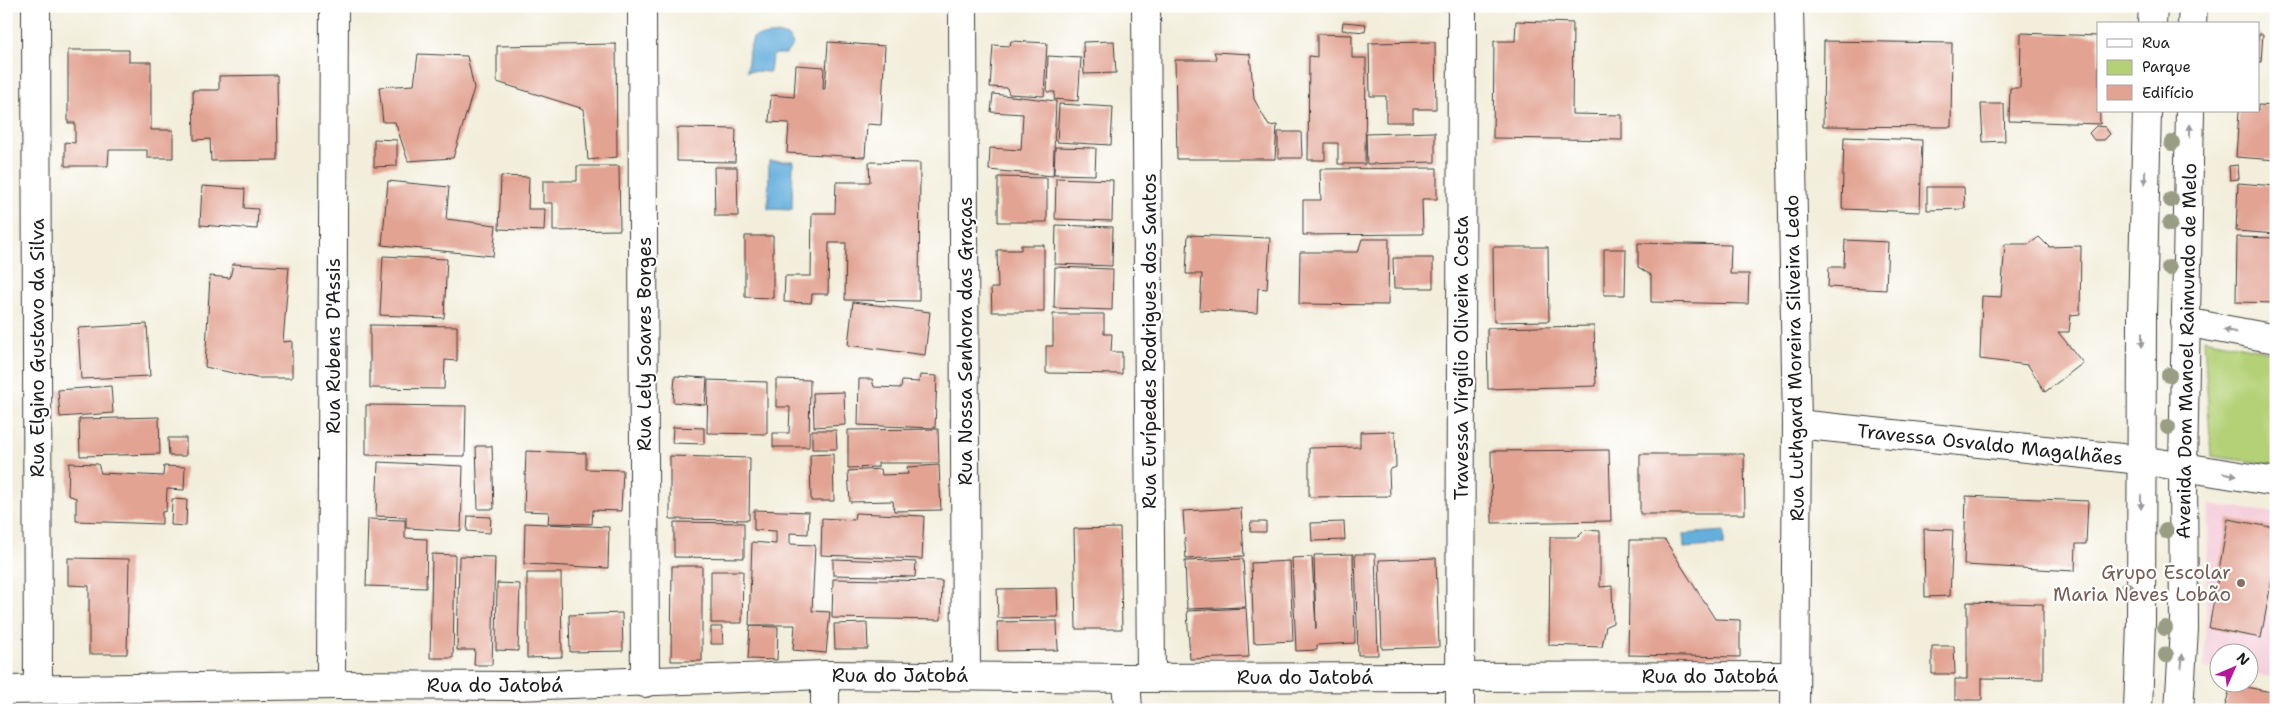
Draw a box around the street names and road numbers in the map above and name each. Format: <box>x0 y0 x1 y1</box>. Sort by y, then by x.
street label: Avenida Dom Manoel Raimundo de Melo <box>2171 163 2202 539</box>
street label: Rua Eurípedes Rodrigues dos Santos <box>1137 173 1162 509</box>
street label: Rua Luthgard Moreira Silveira Ledo <box>1779 194 1810 522</box>
street label: Rua Nossa Senhora das Graças <box>953 196 978 486</box>
street label: Travessa Virgílio Oliveira Costa <box>1449 216 1474 500</box>
street label: Rua Elgino Gustavo da Silva <box>25 218 50 477</box>
street label: Rua Lely Soares Borges <box>632 237 657 451</box>
street label: Rua Rubens D'Assis <box>321 258 346 434</box>
street label: Travessa Osvaldo Magalhães <box>1856 418 2124 471</box>
street label: Rua do Jatobá <box>832 663 968 688</box>
street label: Rua do Jatobá <box>1642 664 1778 689</box>
street label: Rua do Jatobá <box>1237 665 1373 690</box>
street label: Rua do Jatobá <box>427 673 563 698</box>

